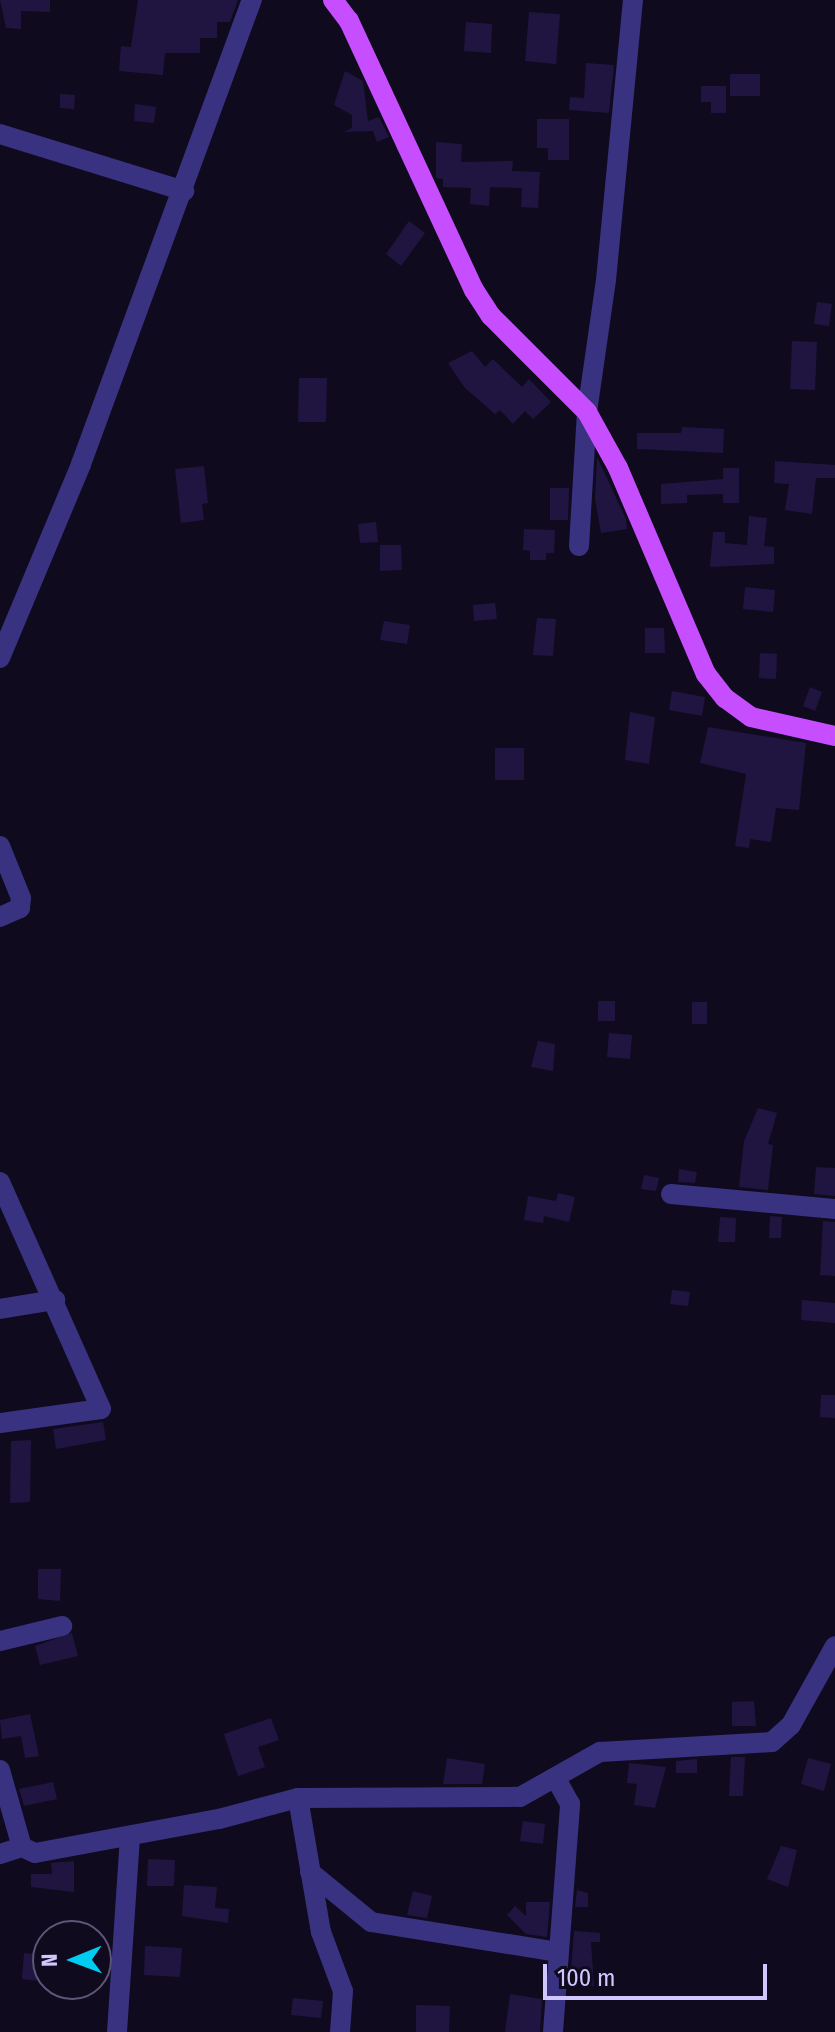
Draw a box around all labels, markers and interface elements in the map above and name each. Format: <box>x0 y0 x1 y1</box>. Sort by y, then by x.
north arrow <box>32 1920 112 2000</box>
scale bar <box>547 1948 771 1998</box>
text: N <box>36 1954 63 1967</box>
text: 100 m <box>557 1964 615 1992</box>

